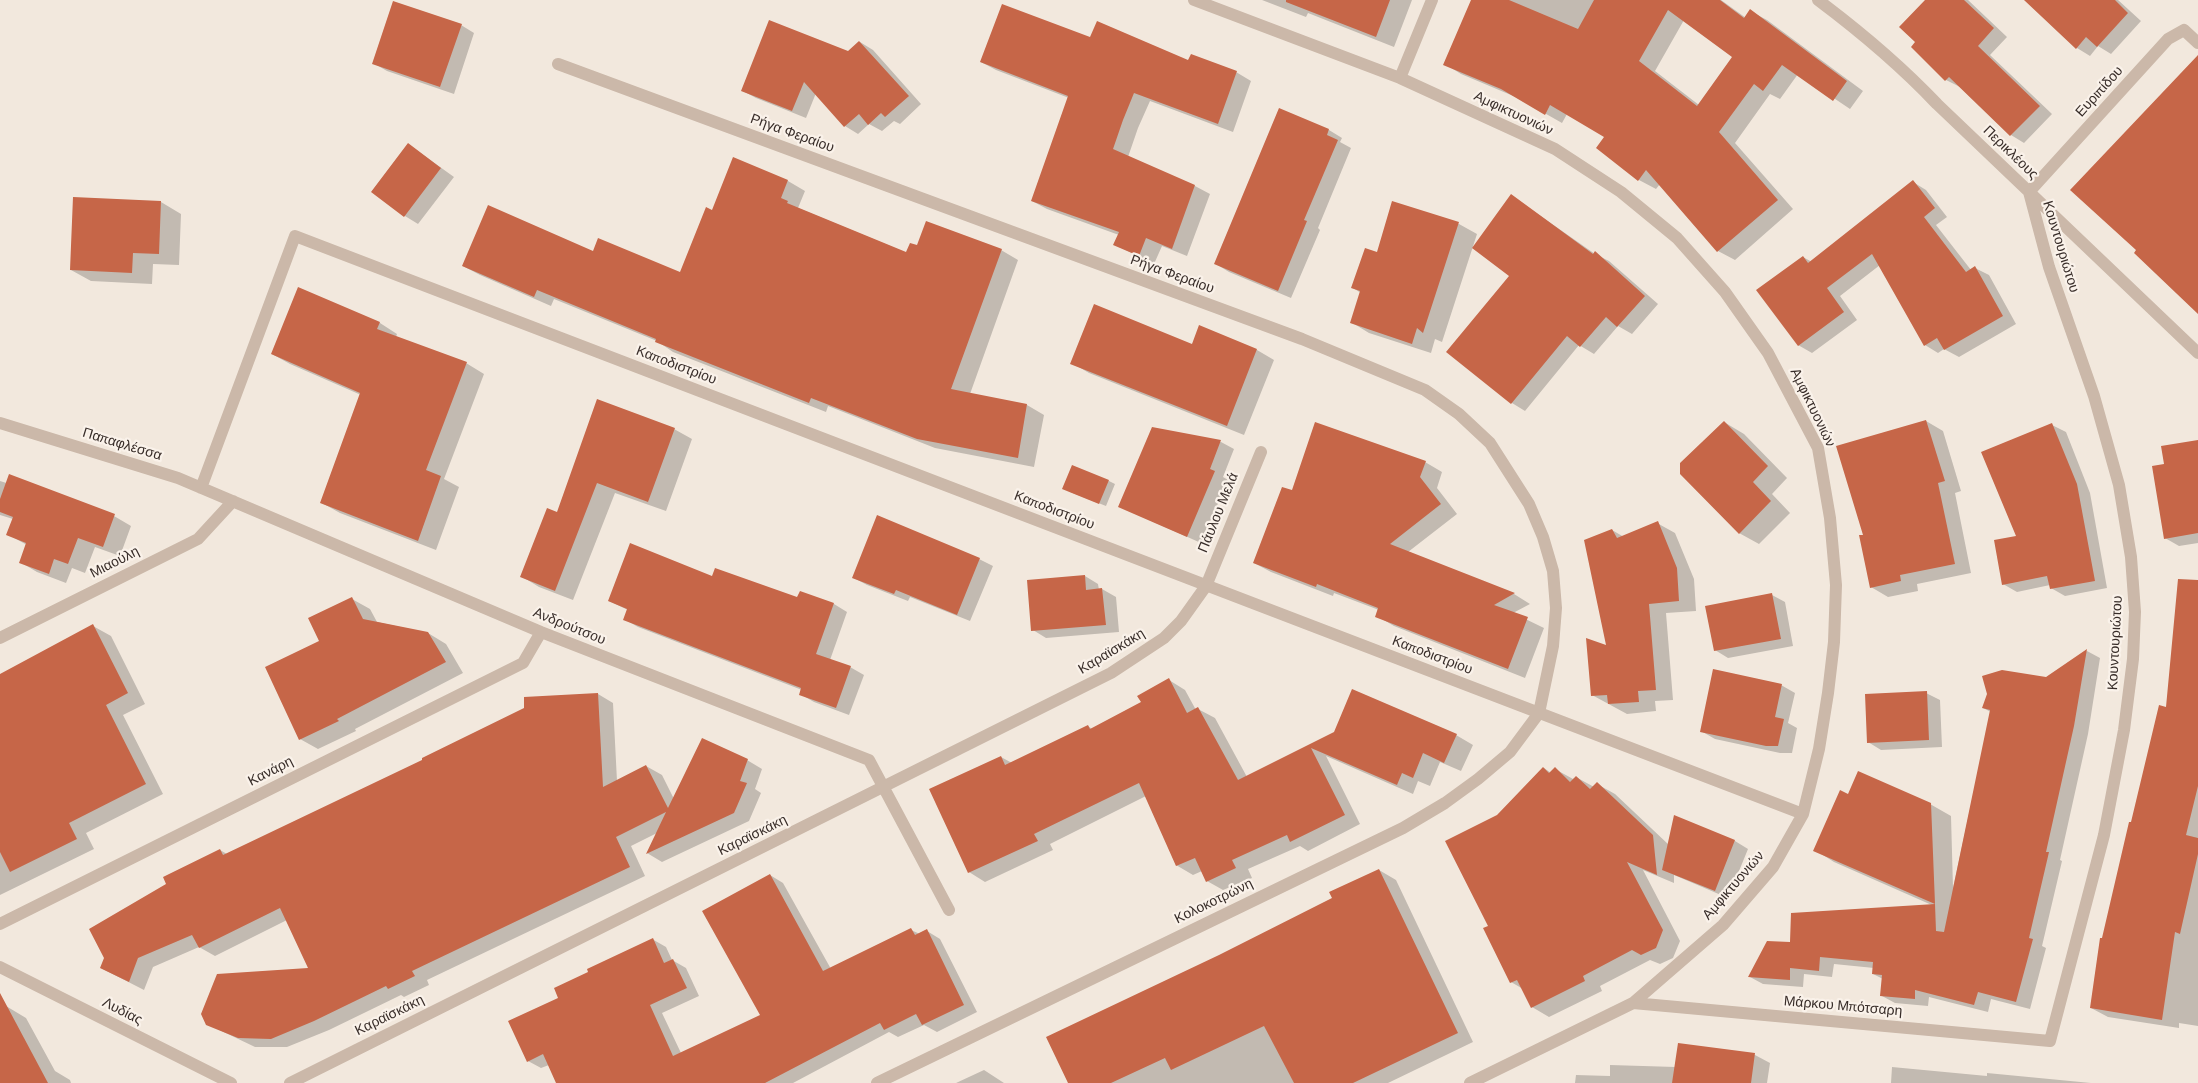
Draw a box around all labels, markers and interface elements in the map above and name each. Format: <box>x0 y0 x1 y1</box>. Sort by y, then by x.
street label: Ευριπίδου <box>2073 63 2127 121</box>
street label: Αμφικτυονιών <box>1471 88 1555 140</box>
street label: Ρήγα Φεραίου <box>748 111 836 157</box>
street label: Περικλέους <box>1979 123 2041 183</box>
street label: Κουντουριώτου <box>2038 199 2082 295</box>
street label: Ρήγα Φεραίου <box>1128 252 1216 298</box>
street label: Καποδιστρίου <box>633 343 719 389</box>
street label: Αμφικτυονιών <box>1786 366 1838 450</box>
street label: Παπαφλέσσα <box>80 425 164 465</box>
street label: Πάυλου Μελά <box>1195 471 1243 555</box>
street label: Καποδιστρίου <box>1011 488 1097 534</box>
street label: Μιαούλη <box>88 543 142 583</box>
street label: Κουντουριώτου <box>2105 595 2127 691</box>
street label: Ανδρούτσου <box>530 605 608 649</box>
street label: Καραϊσκάκη <box>1076 626 1148 678</box>
street label: Καποδιστρίου <box>1389 633 1475 679</box>
street label: Κανάρη <box>246 754 296 790</box>
street label: Καραϊσκάκη <box>716 812 790 860</box>
street label: Αμφικτυονιών <box>1700 848 1768 924</box>
street label: Κολοκοτρώνη <box>1172 876 1256 928</box>
street label: Καραϊσκάκη <box>353 992 427 1040</box>
street label: Μάρκου Μπότσαρη <box>1783 993 1903 1021</box>
street label: Λυδίας <box>99 995 145 1029</box>

